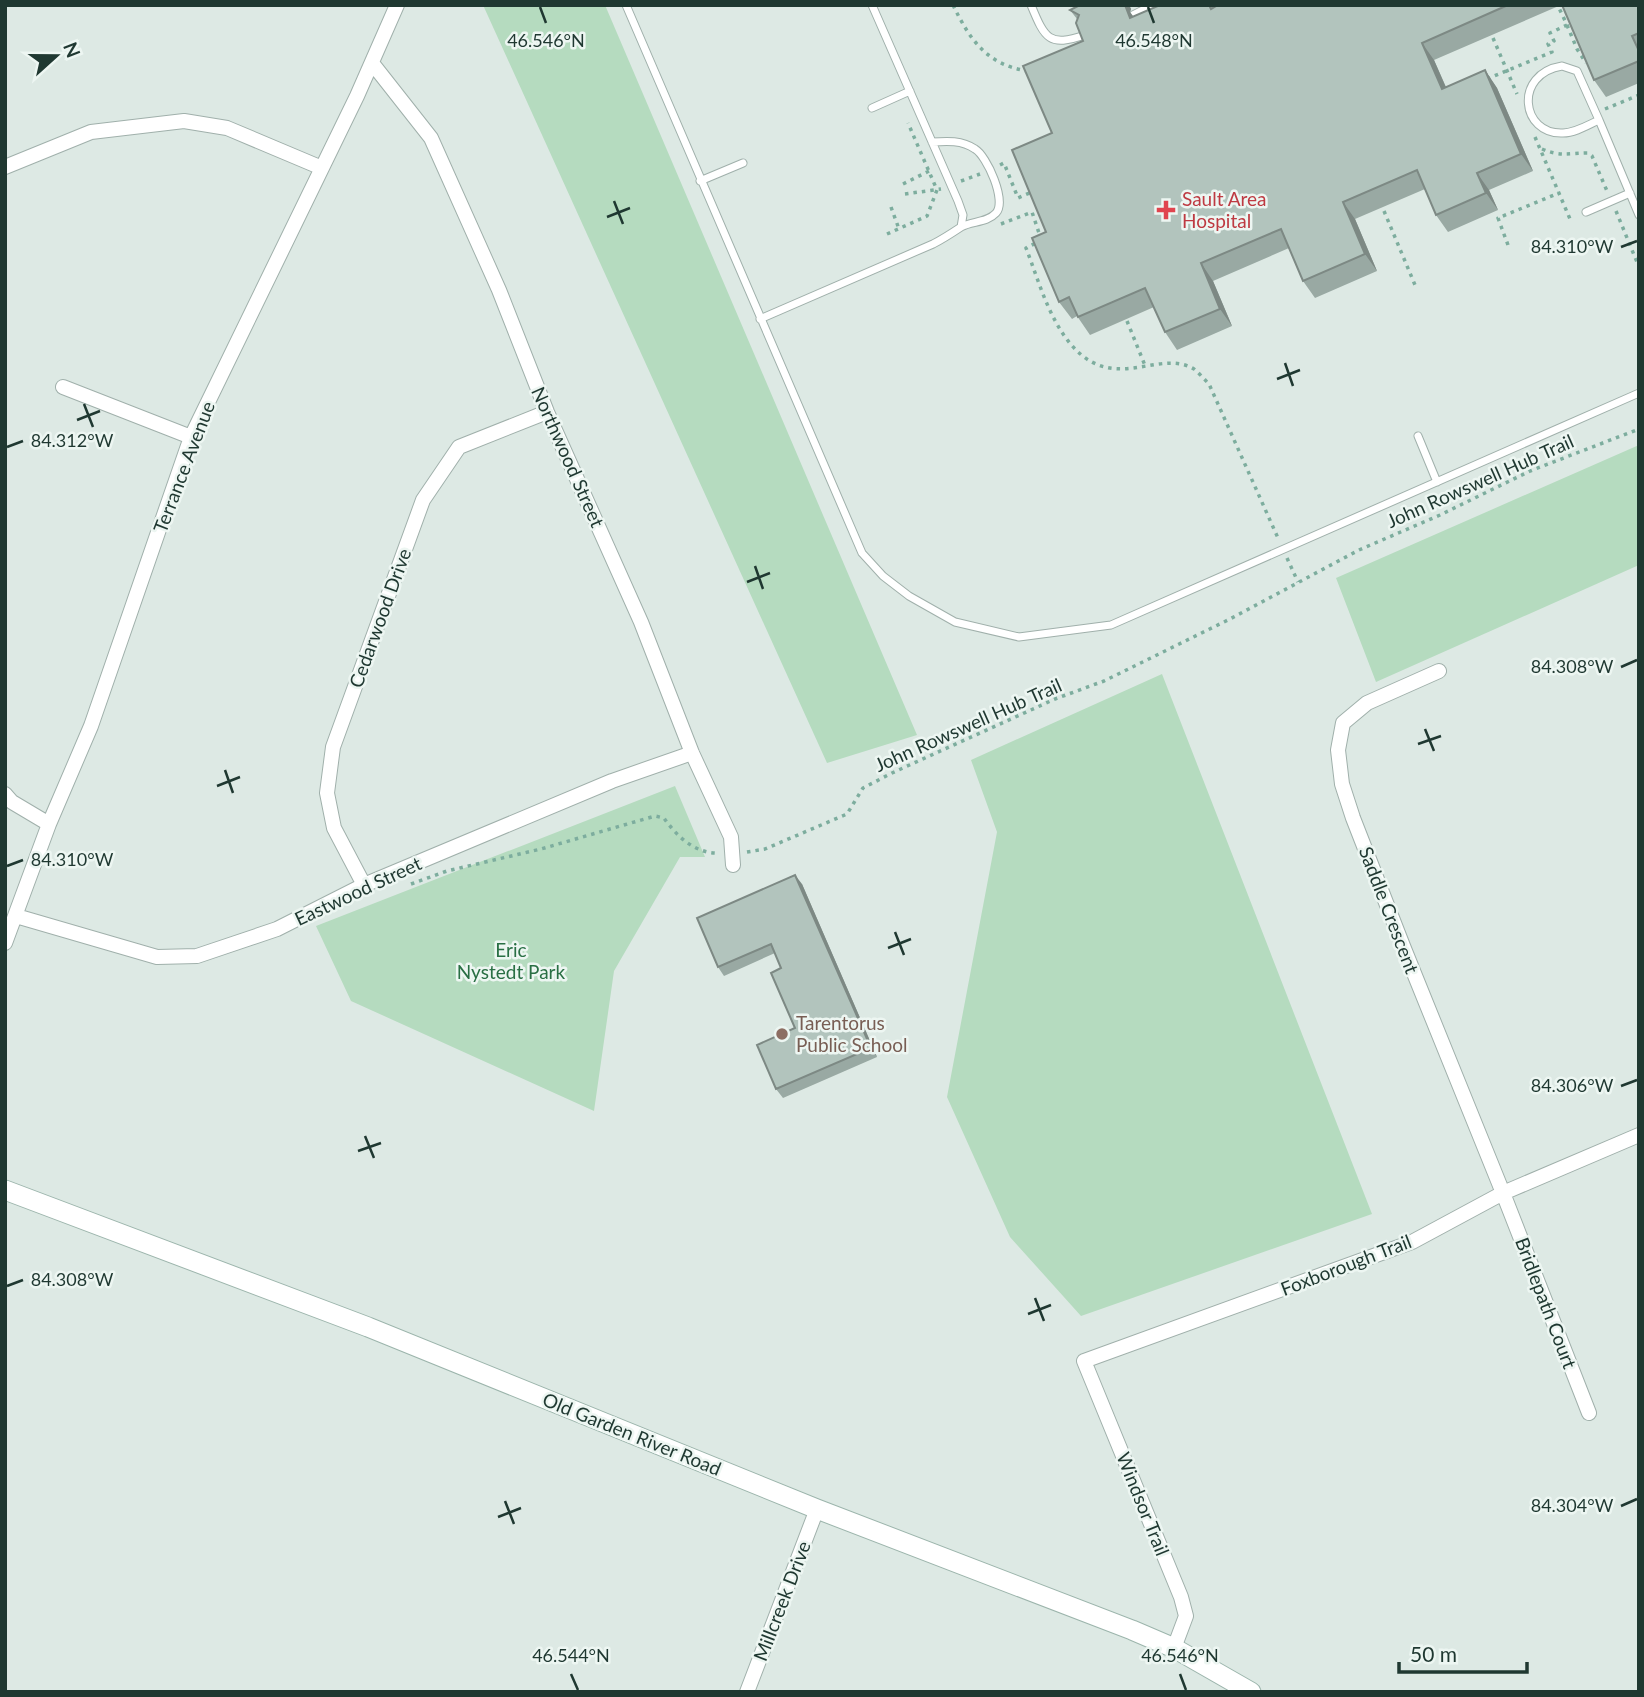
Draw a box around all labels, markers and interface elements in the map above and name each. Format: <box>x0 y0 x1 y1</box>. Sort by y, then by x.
north arrow <box>21 21 91 91</box>
text: 46.546°N <box>507 29 585 51</box>
text: 46.548°N <box>1115 29 1193 51</box>
text: N <box>59 39 86 61</box>
place label: Sault Area Hospital <box>1182 187 1267 232</box>
marker: Sault Area Hospital <box>1156 200 1176 220</box>
text: 84.310°W <box>1531 235 1614 257</box>
street label: Northwood Street <box>527 383 610 531</box>
street label: Terrance Avenue <box>148 398 219 536</box>
text: 84.312°W <box>31 429 114 451</box>
street label: John Rowswell Hub Trail <box>1383 429 1577 532</box>
street label: Cedarwood Drive <box>344 545 415 691</box>
text: 84.308°W <box>1531 655 1614 677</box>
street label: John Rowswell Hub Trail <box>871 673 1065 776</box>
street label: Saddle Crescent <box>1355 843 1424 977</box>
text: 84.310°W <box>31 848 114 870</box>
street label: Eastwood Street <box>291 851 425 930</box>
park label: Eric Nystedt Park <box>457 938 566 983</box>
place label: Tarentorus Public School <box>796 1011 908 1056</box>
marker: Tarentorus Public School <box>774 1026 790 1042</box>
text: 84.306°W <box>1531 1074 1614 1096</box>
street label: Foxborough Trail <box>1277 1229 1414 1300</box>
street label: Bridlepath Court <box>1511 1234 1582 1372</box>
text: 84.308°W <box>31 1268 114 1290</box>
street label: Old Garden River Road <box>540 1387 725 1480</box>
street label: Windsor Trail <box>1112 1449 1175 1559</box>
text: 84.304°W <box>1531 1494 1614 1516</box>
street label: Millcreek Drive <box>748 1538 815 1664</box>
scale bar <box>1399 1630 1527 1674</box>
text: 50 m <box>1410 1641 1457 1666</box>
text: 46.544°N <box>532 1644 610 1666</box>
text: 46.546°N <box>1141 1644 1219 1666</box>

